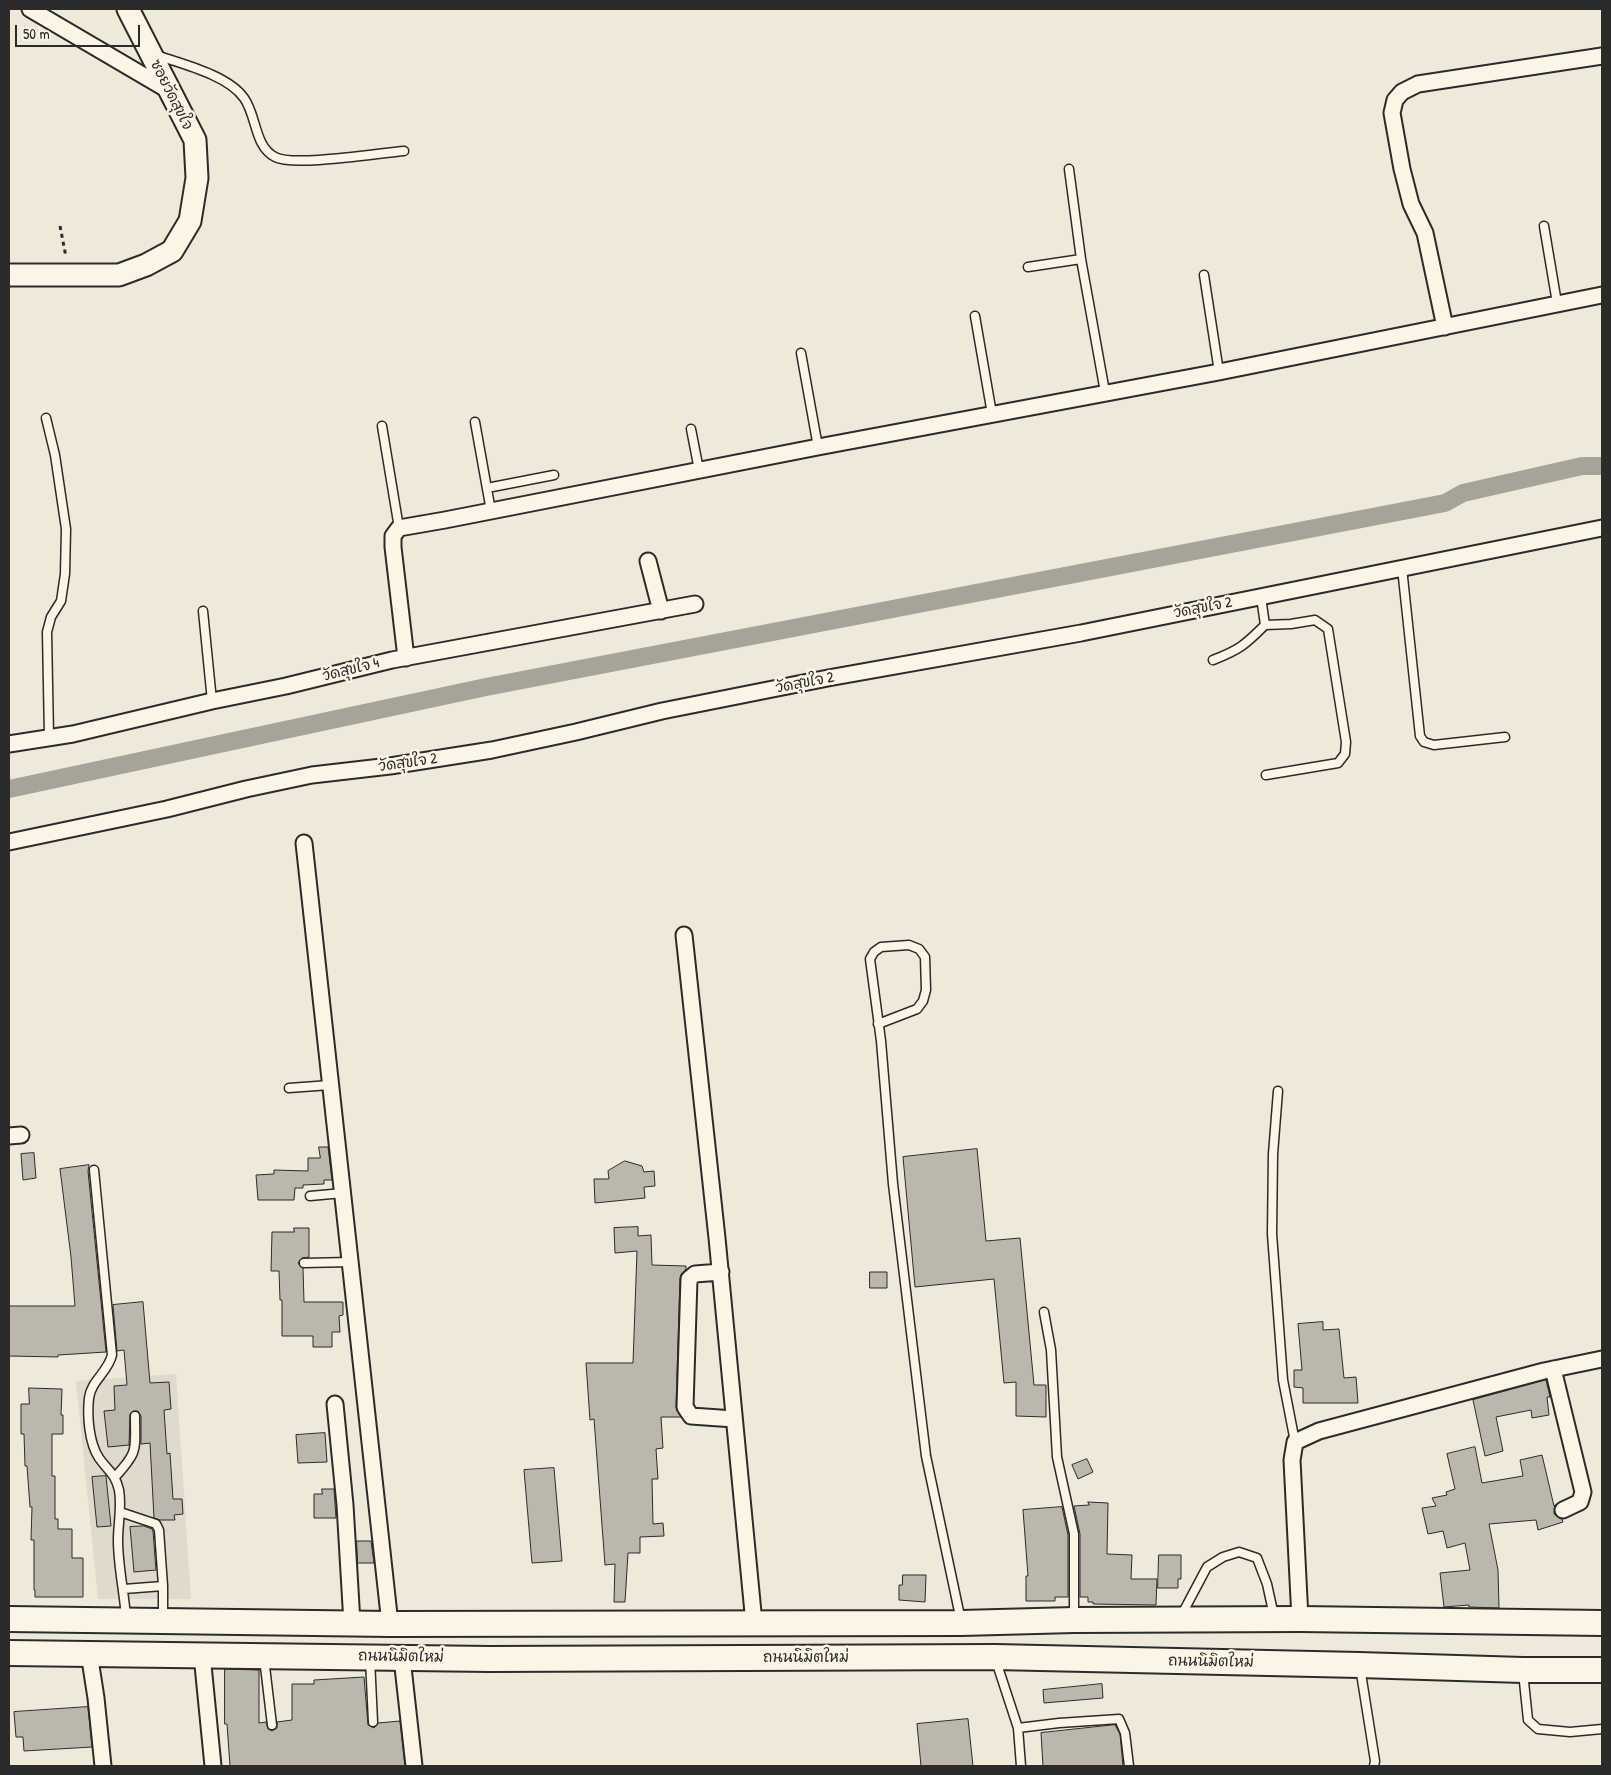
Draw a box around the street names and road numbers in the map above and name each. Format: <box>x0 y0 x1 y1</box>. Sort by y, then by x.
street label: ซอยวัดสุขใจ <box>146 57 196 133</box>
street label: วัดสุขใจ 2 <box>1172 594 1234 622</box>
street label: วัดสุขใจ 4 <box>321 654 381 686</box>
street label: วัดสุขใจ 2 <box>774 669 836 697</box>
street label: วัดสุขใจ 2 <box>378 750 438 776</box>
street label: ถนนนิมิตใหม่ <box>358 1647 444 1667</box>
street label: ถนนนิมิตใหม่ <box>763 1649 849 1667</box>
street label: ถนนนิมิตใหม่ <box>1168 1652 1254 1672</box>

